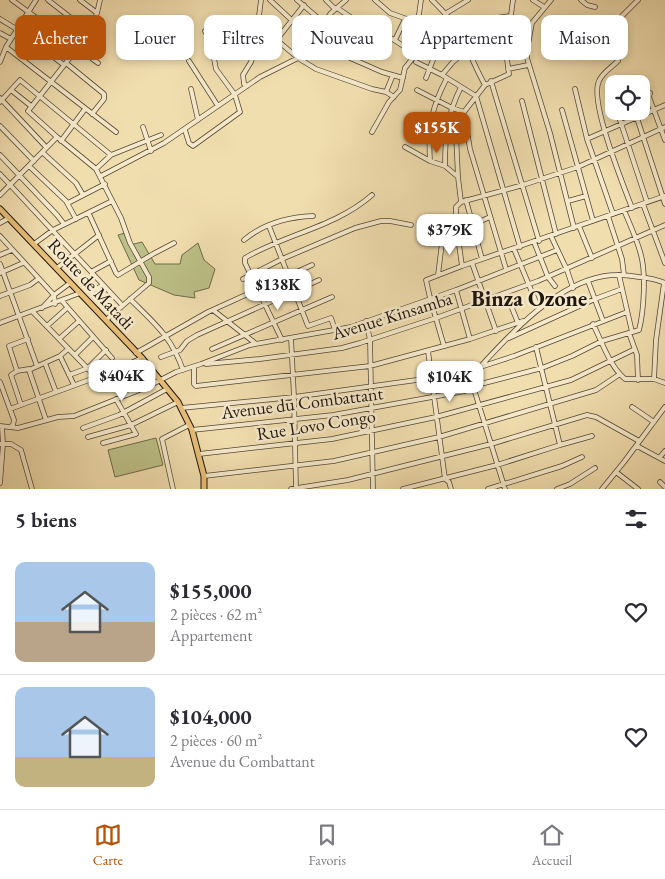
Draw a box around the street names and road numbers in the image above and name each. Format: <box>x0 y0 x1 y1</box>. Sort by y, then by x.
street label: Route de Matadi <box>43 233 140 335</box>
street label: Avenue Kinsamba <box>328 286 456 345</box>
street label: Avenue du Combattant <box>219 381 385 424</box>
street label: Rue Lovo Congo <box>255 404 377 445</box>

